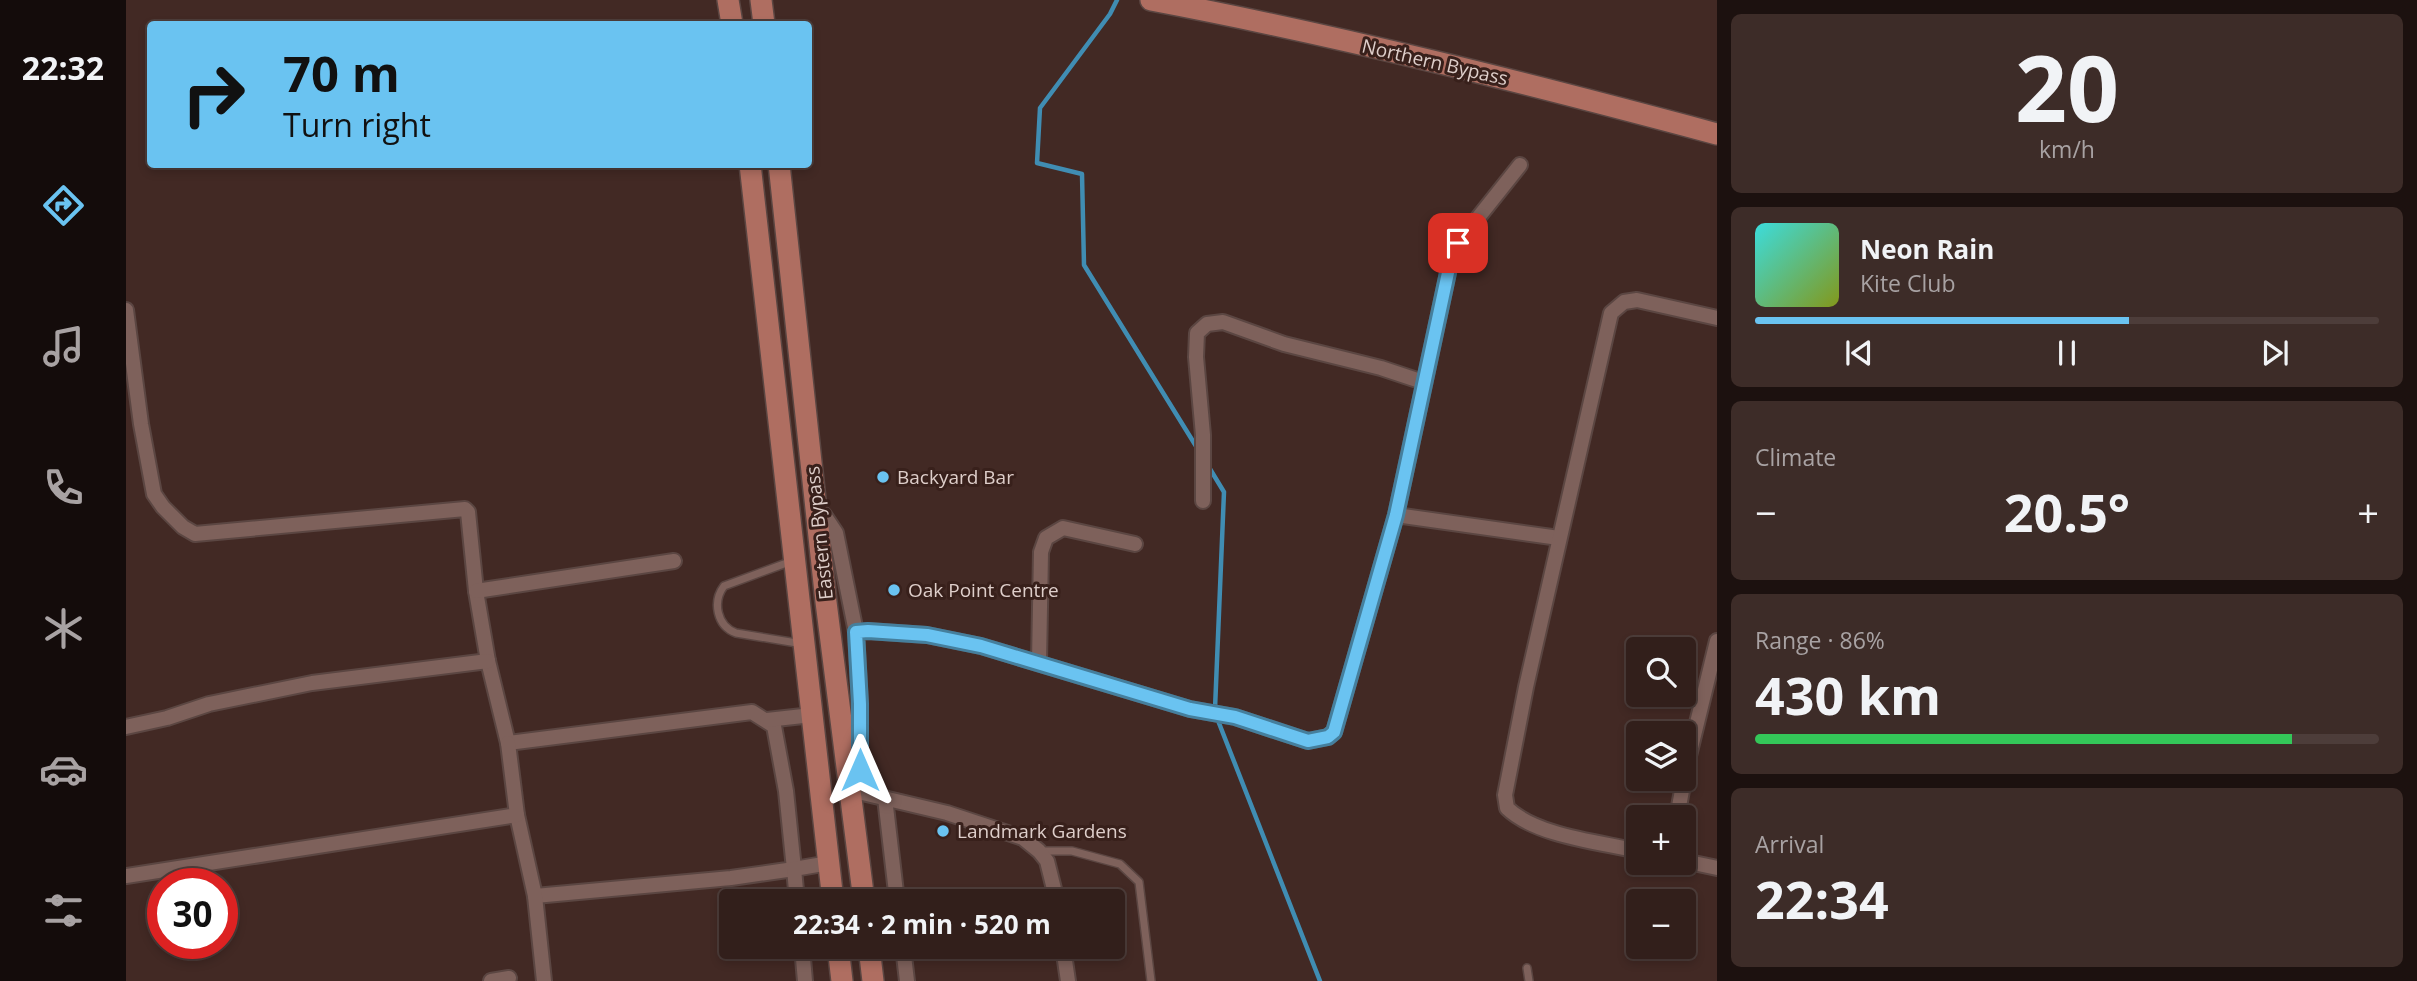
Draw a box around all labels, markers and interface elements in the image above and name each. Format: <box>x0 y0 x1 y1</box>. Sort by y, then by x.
text: 20 <box>2015 25 2119 149</box>
street label: Northern Bypass <box>1359 33 1511 91</box>
text: 70 m <box>283 40 400 106</box>
text: 22:32 <box>22 46 104 89</box>
icon: right <box>168 49 259 140</box>
text: Turn right <box>283 103 431 146</box>
text: km/h <box>2039 133 2095 165</box>
icon: directions <box>39 181 88 230</box>
pin <box>1428 213 1488 273</box>
icon: arrive <box>1439 224 1477 262</box>
text: Neon Rain <box>1860 231 1994 267</box>
text: Kite Club <box>1860 267 1955 299</box>
icon: music <box>39 322 88 371</box>
icon: previous <box>1840 334 1878 372</box>
icon: pause <box>2048 334 2086 372</box>
icon: next <box>2256 334 2294 372</box>
text: Climate <box>1755 441 1836 473</box>
icon: phone <box>39 463 88 512</box>
place label: Backyard Bar <box>897 464 1014 490</box>
street label: Eastern Bypass <box>799 465 839 601</box>
marker: Backyard Bar <box>875 469 891 485</box>
text: 20.5° <box>2004 476 2130 547</box>
text: − <box>1755 486 1777 538</box>
text: + <box>2357 486 2379 538</box>
place label: Oak Point Centre <box>908 577 1059 603</box>
marker: Oak Point Centre <box>886 582 902 598</box>
icon: climate <box>39 604 88 653</box>
text: Range · 86% <box>1755 624 1885 656</box>
map controls <box>1626 637 1696 959</box>
button: search <box>1626 637 1696 707</box>
text: 430 km <box>1755 659 1941 730</box>
button: layers <box>1626 721 1696 791</box>
position arrow <box>823 733 897 807</box>
icon: car <box>39 745 88 794</box>
button: + <box>1626 805 1696 875</box>
place label: Landmark Gardens <box>957 818 1127 844</box>
marker: Landmark Gardens <box>935 823 951 839</box>
text: Arrival <box>1755 828 1824 860</box>
text: 22:34 <box>1755 863 1889 934</box>
speed limit sign: 30 <box>147 868 238 959</box>
icon: filters <box>39 886 88 935</box>
button: − <box>1626 889 1696 959</box>
text: 22:34 · 2 min · 520 m <box>793 906 1051 942</box>

